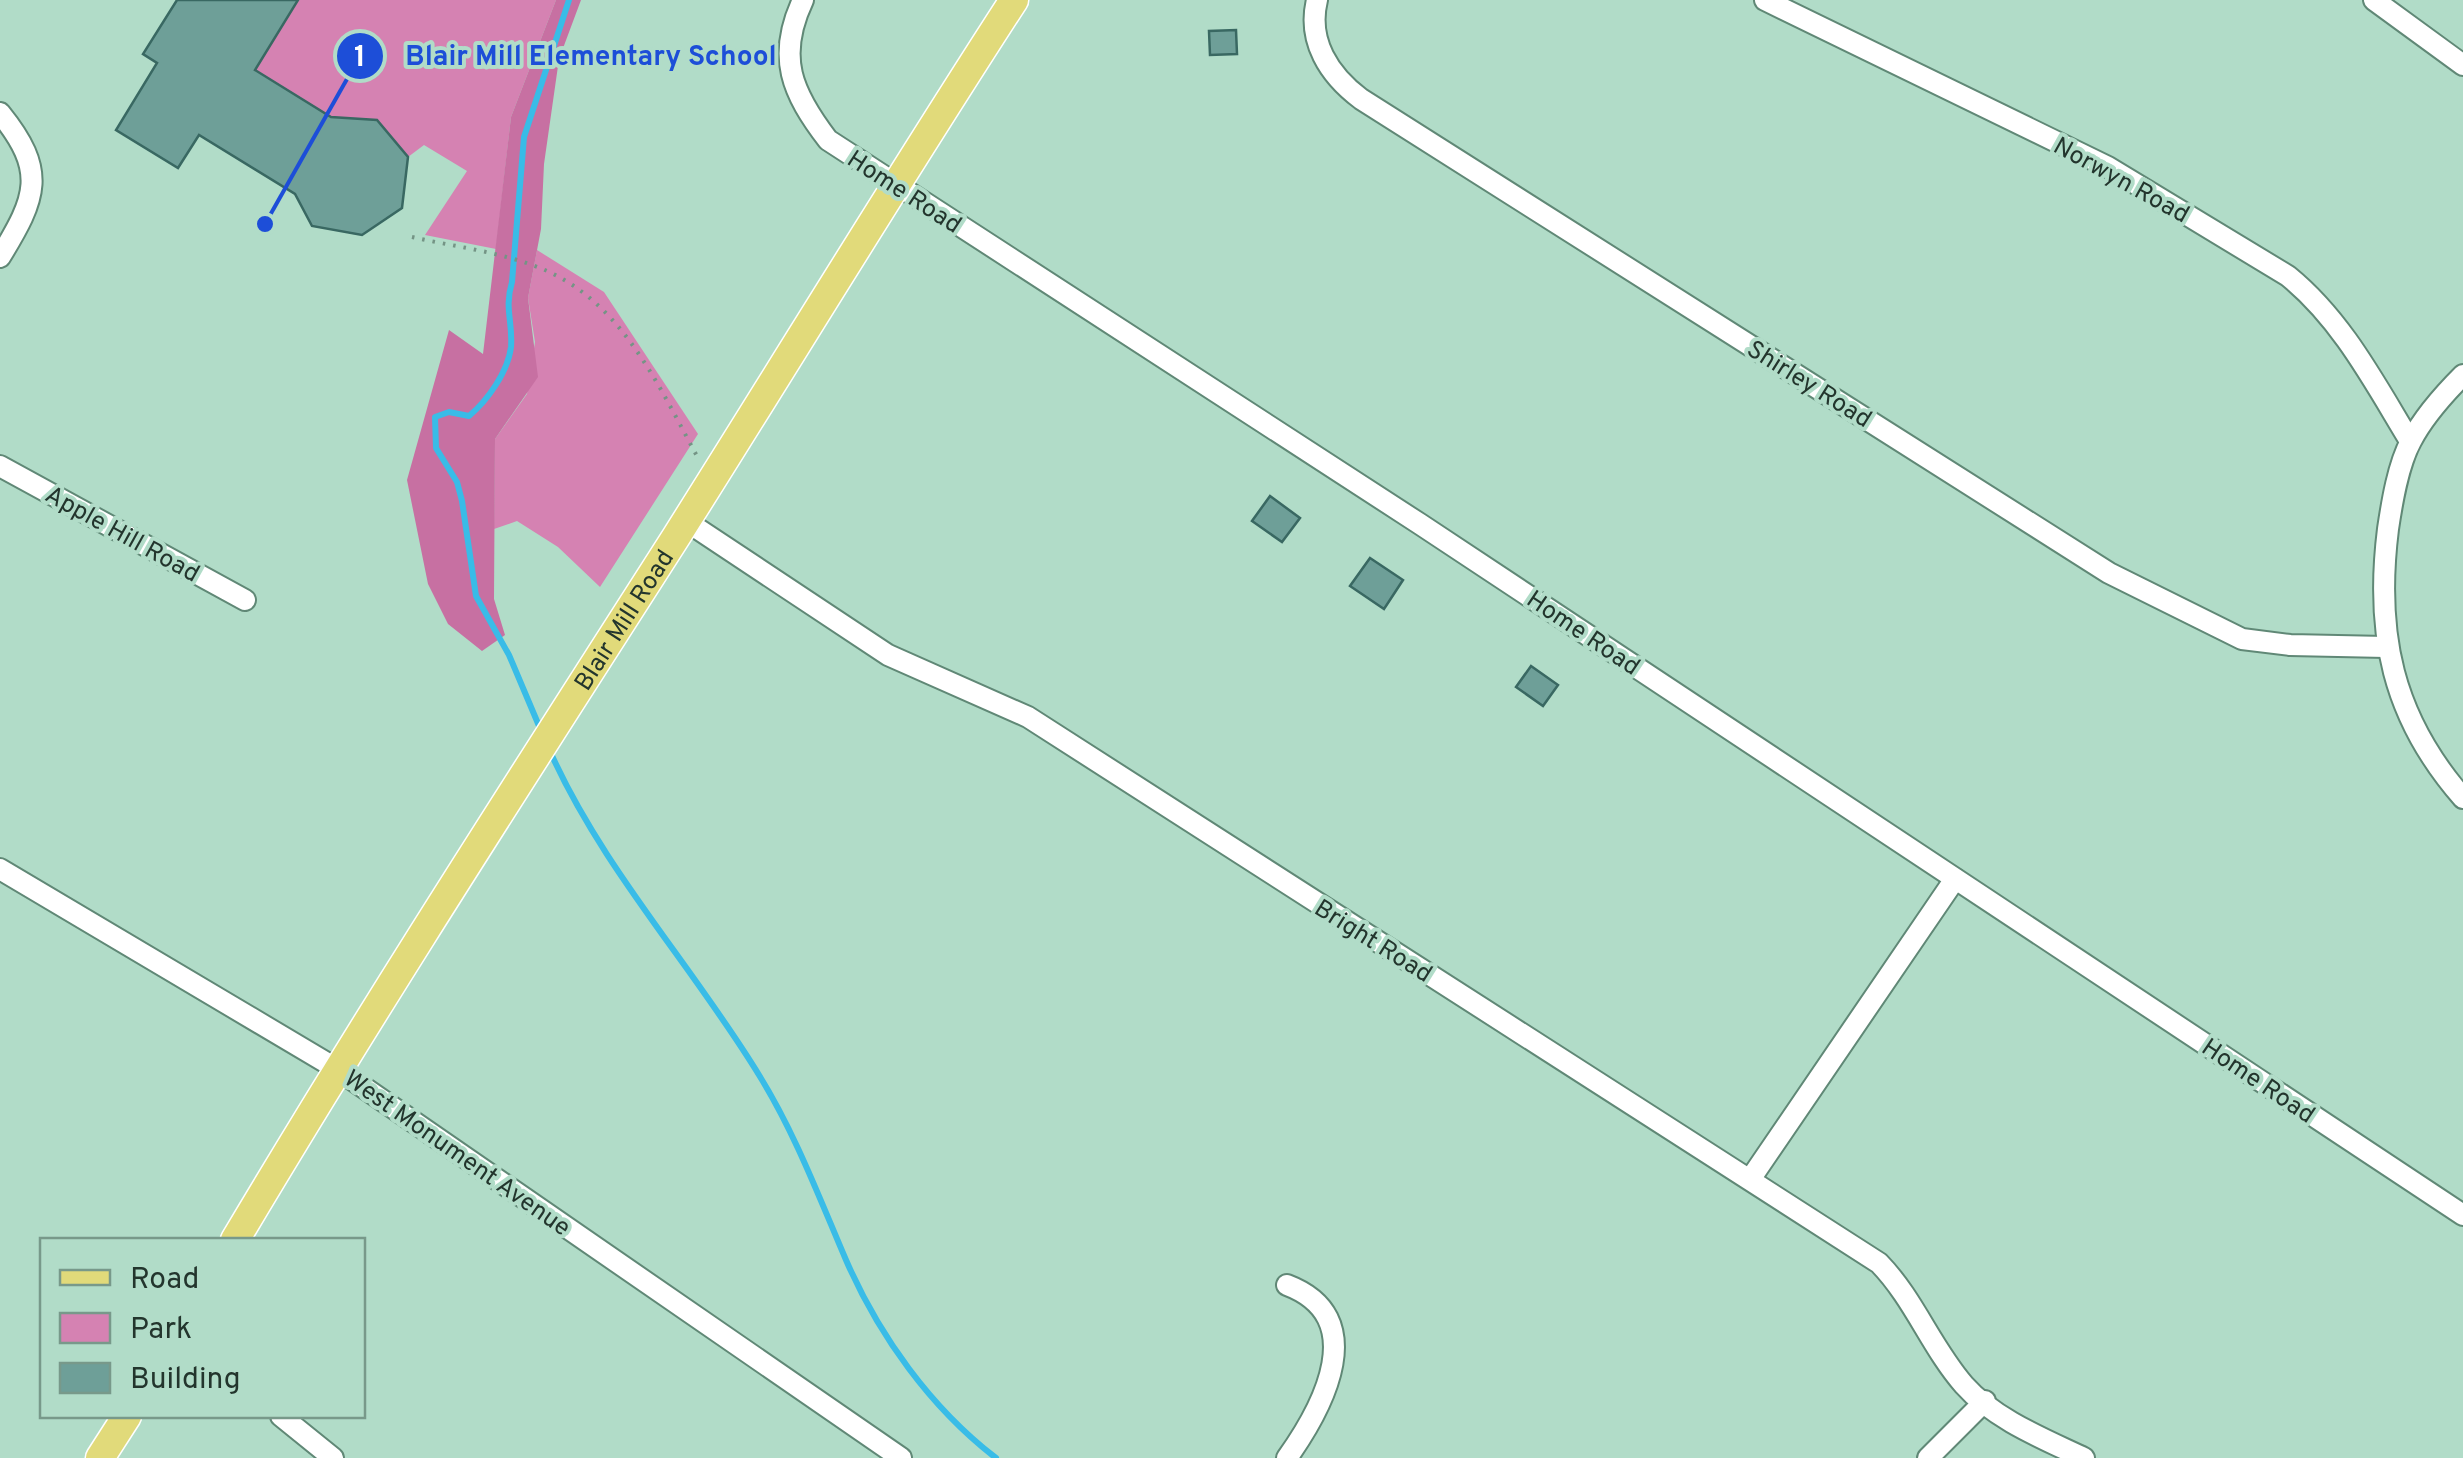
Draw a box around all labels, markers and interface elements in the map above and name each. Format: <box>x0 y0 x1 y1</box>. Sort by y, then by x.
callout: Blair Mill Elementary School <box>335 27 797 85</box>
text: 1 <box>354 40 366 77</box>
text: Blair Mill Elementary School <box>405 40 777 76</box>
street label: Norwyn Road <box>2047 131 2194 232</box>
street label: Home Road <box>840 145 967 242</box>
street label: Shirley Road <box>1740 334 1877 437</box>
street label: Apple Hill Road <box>39 480 204 591</box>
street label: Blair Mill Road <box>569 544 683 698</box>
street label: Home Road <box>1519 585 1645 684</box>
street label: Bright Road <box>1307 894 1437 991</box>
street label: Home Road <box>2194 1033 2320 1132</box>
street label: West Monument Avenue <box>337 1064 576 1245</box>
legend <box>40 1238 365 1418</box>
text: Road <box>130 1262 199 1299</box>
text: Park <box>130 1312 192 1349</box>
text: Building <box>130 1362 241 1399</box>

